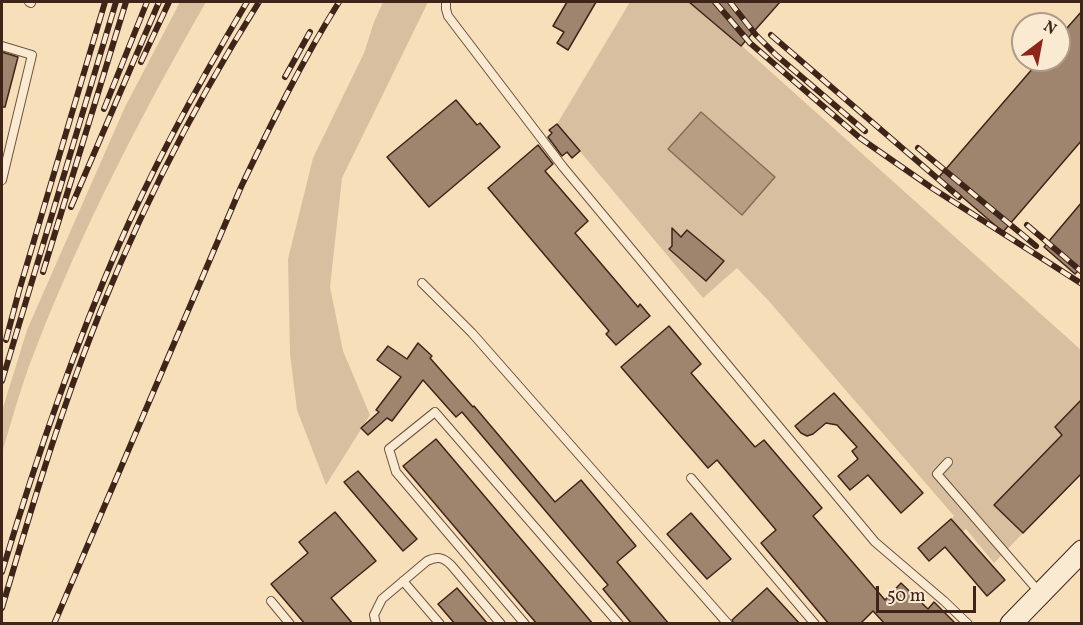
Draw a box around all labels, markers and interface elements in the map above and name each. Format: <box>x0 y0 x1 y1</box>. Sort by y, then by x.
north arrow <box>1011 12 1071 72</box>
text: N <box>1039 16 1060 41</box>
scale bar <box>879 574 980 612</box>
text: 50 m <box>887 584 926 609</box>

